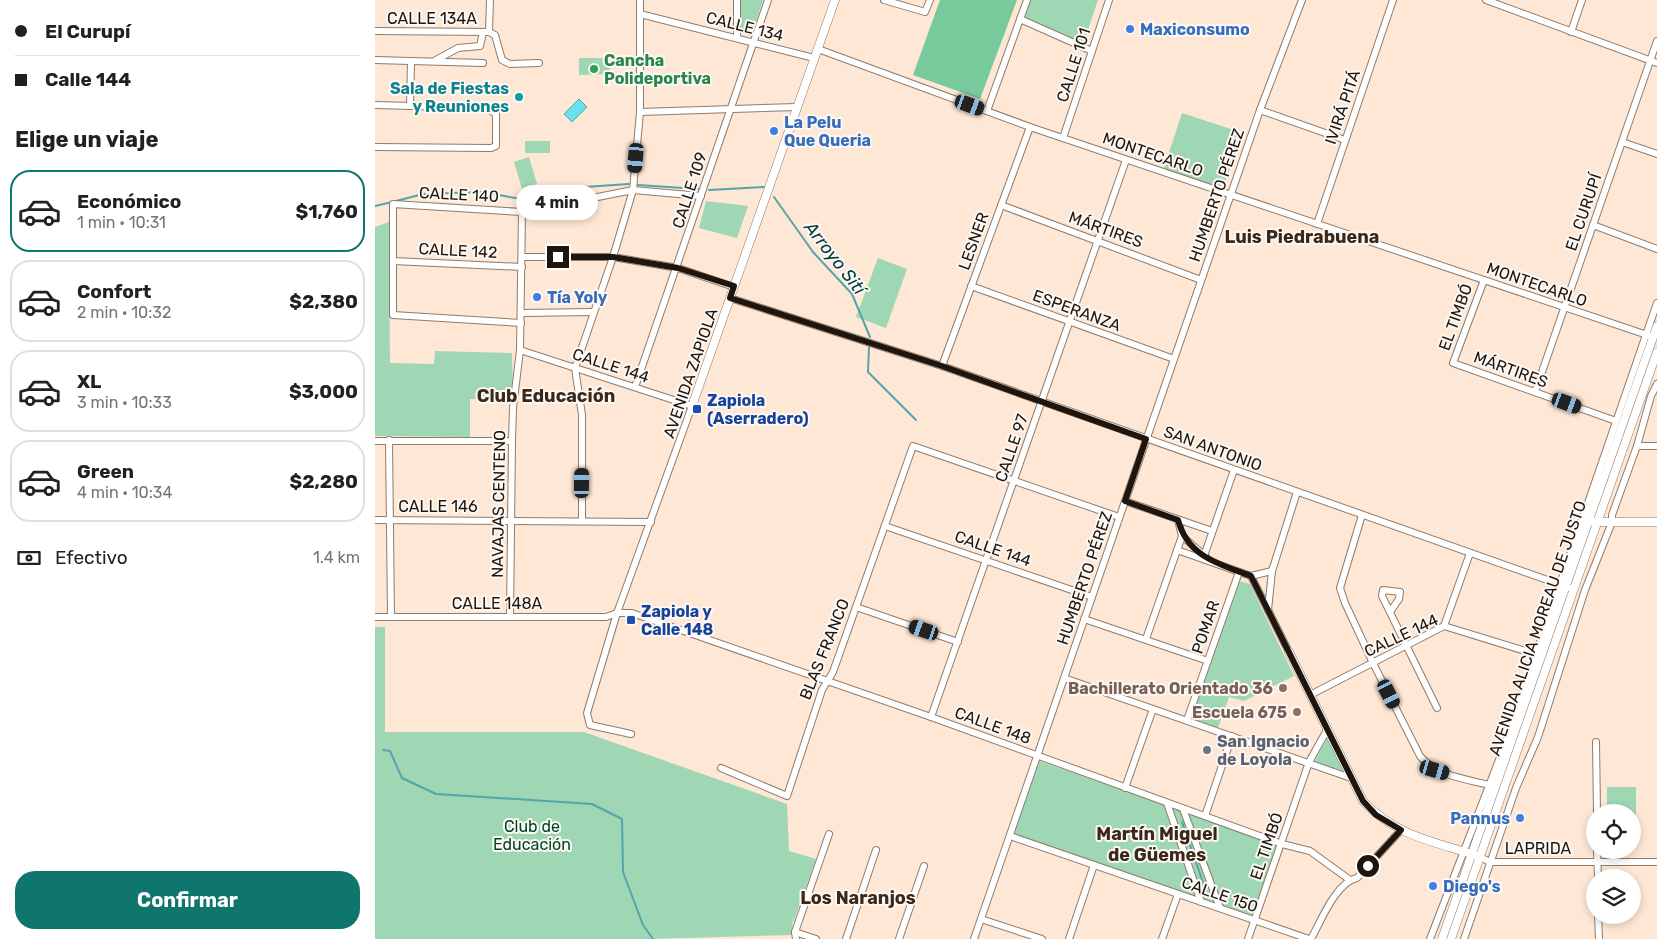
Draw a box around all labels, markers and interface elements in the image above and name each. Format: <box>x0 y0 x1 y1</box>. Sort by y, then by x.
street label: CALLE 134 <box>704 8 786 45</box>
street label: CALLE 134A <box>387 9 477 28</box>
text: El Curupí <box>45 20 130 43</box>
place label: Maxiconsumo <box>1140 20 1250 39</box>
marker: Maxiconsumo <box>1124 23 1136 35</box>
street label: CALLE 101 <box>1053 26 1094 105</box>
place label: Cancha Polideportiva <box>604 51 711 88</box>
marker: Cancha Polideportiva <box>588 63 600 75</box>
street label: IVIRÁ PITÁ <box>1321 67 1364 147</box>
text: Calle 144 <box>45 68 131 91</box>
place label: Sala de Fiestas y Reuniones <box>390 79 509 116</box>
marker: Sala de Fiestas y Reuniones <box>513 91 525 103</box>
car <box>953 93 986 117</box>
place label: La Pelu Que Queria <box>784 113 871 150</box>
marker: La Pelu Que Queria <box>768 125 780 137</box>
text: Elige un viaje <box>15 126 159 153</box>
street label: HUMBERTO PÉREZ <box>1185 126 1248 264</box>
street label: MONTECARLO <box>1100 128 1206 181</box>
car <box>627 142 644 174</box>
street label: CALLE 109 <box>668 149 711 231</box>
street label: EL CURUPÍ <box>1561 170 1606 253</box>
street label: CALLE 140 <box>419 183 499 206</box>
callout: 4 min <box>517 184 599 220</box>
icon: car <box>17 189 62 234</box>
text: Económico <box>77 190 181 213</box>
text: 4 min <box>535 193 579 212</box>
text: $1,760 <box>295 200 358 223</box>
street label: MÁRTIRES <box>1066 207 1146 252</box>
street label: LESNER <box>954 210 993 273</box>
text: 1 min · 10:31 <box>77 213 166 232</box>
water label: Arroyo Sití <box>799 216 872 301</box>
district label: Luis Piedrabuena <box>1225 226 1379 248</box>
street label: CALLE 142 <box>418 239 498 262</box>
route end <box>547 246 569 268</box>
street label: MONTECARLO <box>1484 258 1590 311</box>
icon: car <box>17 279 62 324</box>
text: Confort <box>77 280 151 303</box>
street label: EL TIMBÓ <box>1434 281 1476 353</box>
street label: ESPERANZA <box>1030 286 1124 335</box>
place label: Tía Yoly <box>547 288 608 307</box>
text: $2,380 <box>289 290 358 313</box>
marker: Tía Yoly <box>531 291 543 303</box>
text: 2 min · 10:32 <box>77 303 171 322</box>
street label: AVENIDA ZAPIOLA <box>659 305 722 441</box>
street label: CALLE 144 <box>570 344 652 387</box>
street label: MÁRTIRES <box>1471 347 1551 392</box>
icon: car <box>17 369 62 414</box>
text: XL <box>77 370 101 393</box>
text: $3,000 <box>289 380 358 403</box>
district label: Club Educación <box>477 385 615 407</box>
place label: Zapiola (Aserradero) <box>707 391 809 428</box>
car <box>1550 391 1583 415</box>
text: 3 min · 10:33 <box>77 393 172 412</box>
marker: Zapiola (Aserradero) <box>691 403 703 415</box>
street label: CALLE 97 <box>991 412 1032 485</box>
street label: SAN ANTONIO <box>1161 422 1265 475</box>
street label: NAVAJAS CENTENO <box>488 430 509 578</box>
icon: car <box>17 459 62 504</box>
text: Green <box>77 460 134 483</box>
car <box>574 468 589 498</box>
text: $2,280 <box>290 470 358 493</box>
text: 4 min · 10:34 <box>77 483 172 502</box>
street label: CALLE 146 <box>398 497 478 516</box>
street label: AVENIDA ALICIA MOREAU DE JUSTO <box>1485 498 1590 758</box>
street label: HUMBERTO PÉREZ <box>1053 509 1116 647</box>
street label: CALLE 144 <box>952 527 1034 570</box>
icon: cash <box>15 544 43 572</box>
text: Efectivo <box>55 546 128 569</box>
text: 1.4 km <box>313 548 360 567</box>
street label: CALLE 148A <box>452 594 543 613</box>
street label: BLAS FRANCO <box>796 596 853 702</box>
street label: POMAR <box>1188 598 1223 656</box>
place label: Zapiola y Calle 148 <box>641 602 714 639</box>
street label: CALLE 144 <box>1361 610 1441 661</box>
marker: Zapiola y Calle 148 <box>625 614 637 626</box>
car <box>907 618 940 642</box>
car <box>1375 677 1402 711</box>
place label: Bachillerato Orientado 36 <box>1068 679 1273 698</box>
marker: Bachillerato Orientado 36 <box>1277 682 1289 694</box>
street label: CALLE 148 <box>952 703 1034 748</box>
place label: Escuela 675 <box>1192 703 1287 722</box>
marker: Escuela 675 <box>1291 706 1303 718</box>
place label: San Ignacio de Loyola <box>1217 732 1310 769</box>
marker: San Ignacio de Loyola <box>1201 744 1213 756</box>
car <box>1418 759 1451 781</box>
map controls <box>1586 804 1641 924</box>
button: locate <box>1586 804 1641 859</box>
place label: Pannus <box>1450 809 1510 828</box>
street label: EL TIMBÓ <box>1245 810 1287 882</box>
marker: Pannus <box>1514 812 1526 824</box>
park label: Club de Educación <box>493 817 571 854</box>
district label: Martín Miguel de Güemes <box>1096 823 1218 866</box>
street label: LAPRIDA <box>1505 839 1571 858</box>
route start <box>1357 855 1379 877</box>
button: layers <box>1586 869 1641 924</box>
button: Confirmar <box>15 871 360 929</box>
street label: CALLE 150 <box>1179 873 1260 916</box>
place label: Diego's <box>1443 877 1501 896</box>
marker: Diego's <box>1427 880 1439 892</box>
district label: Los Naranjos <box>800 887 916 909</box>

